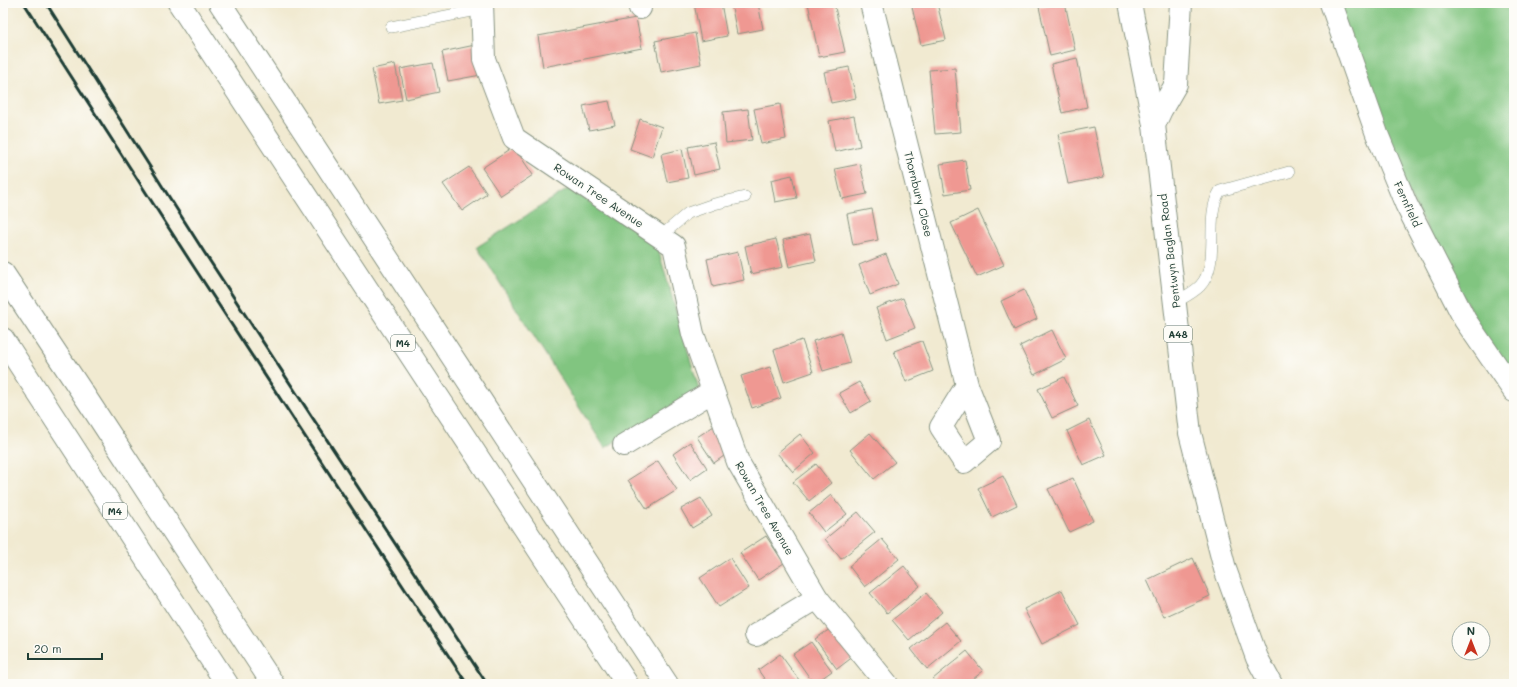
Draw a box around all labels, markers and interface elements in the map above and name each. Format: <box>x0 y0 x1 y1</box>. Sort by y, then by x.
street label: Thornbury Close <box>901 150 937 238</box>
street label: Rowan Tree Avenue <box>551 159 647 231</box>
street label: Fernfield <box>1391 179 1425 229</box>
street label: Pentwyn Baglan Road <box>1155 193 1183 309</box>
road number: A48 <box>1164 326 1192 342</box>
road number: M4 <box>391 335 415 351</box>
street label: Rowan Tree Avenue <box>732 459 798 558</box>
road number: M4 <box>103 503 127 519</box>
north arrow <box>1451 621 1491 661</box>
text: N <box>1467 623 1475 638</box>
scale bar <box>28 635 102 661</box>
text: 20 m <box>34 640 62 656</box>

